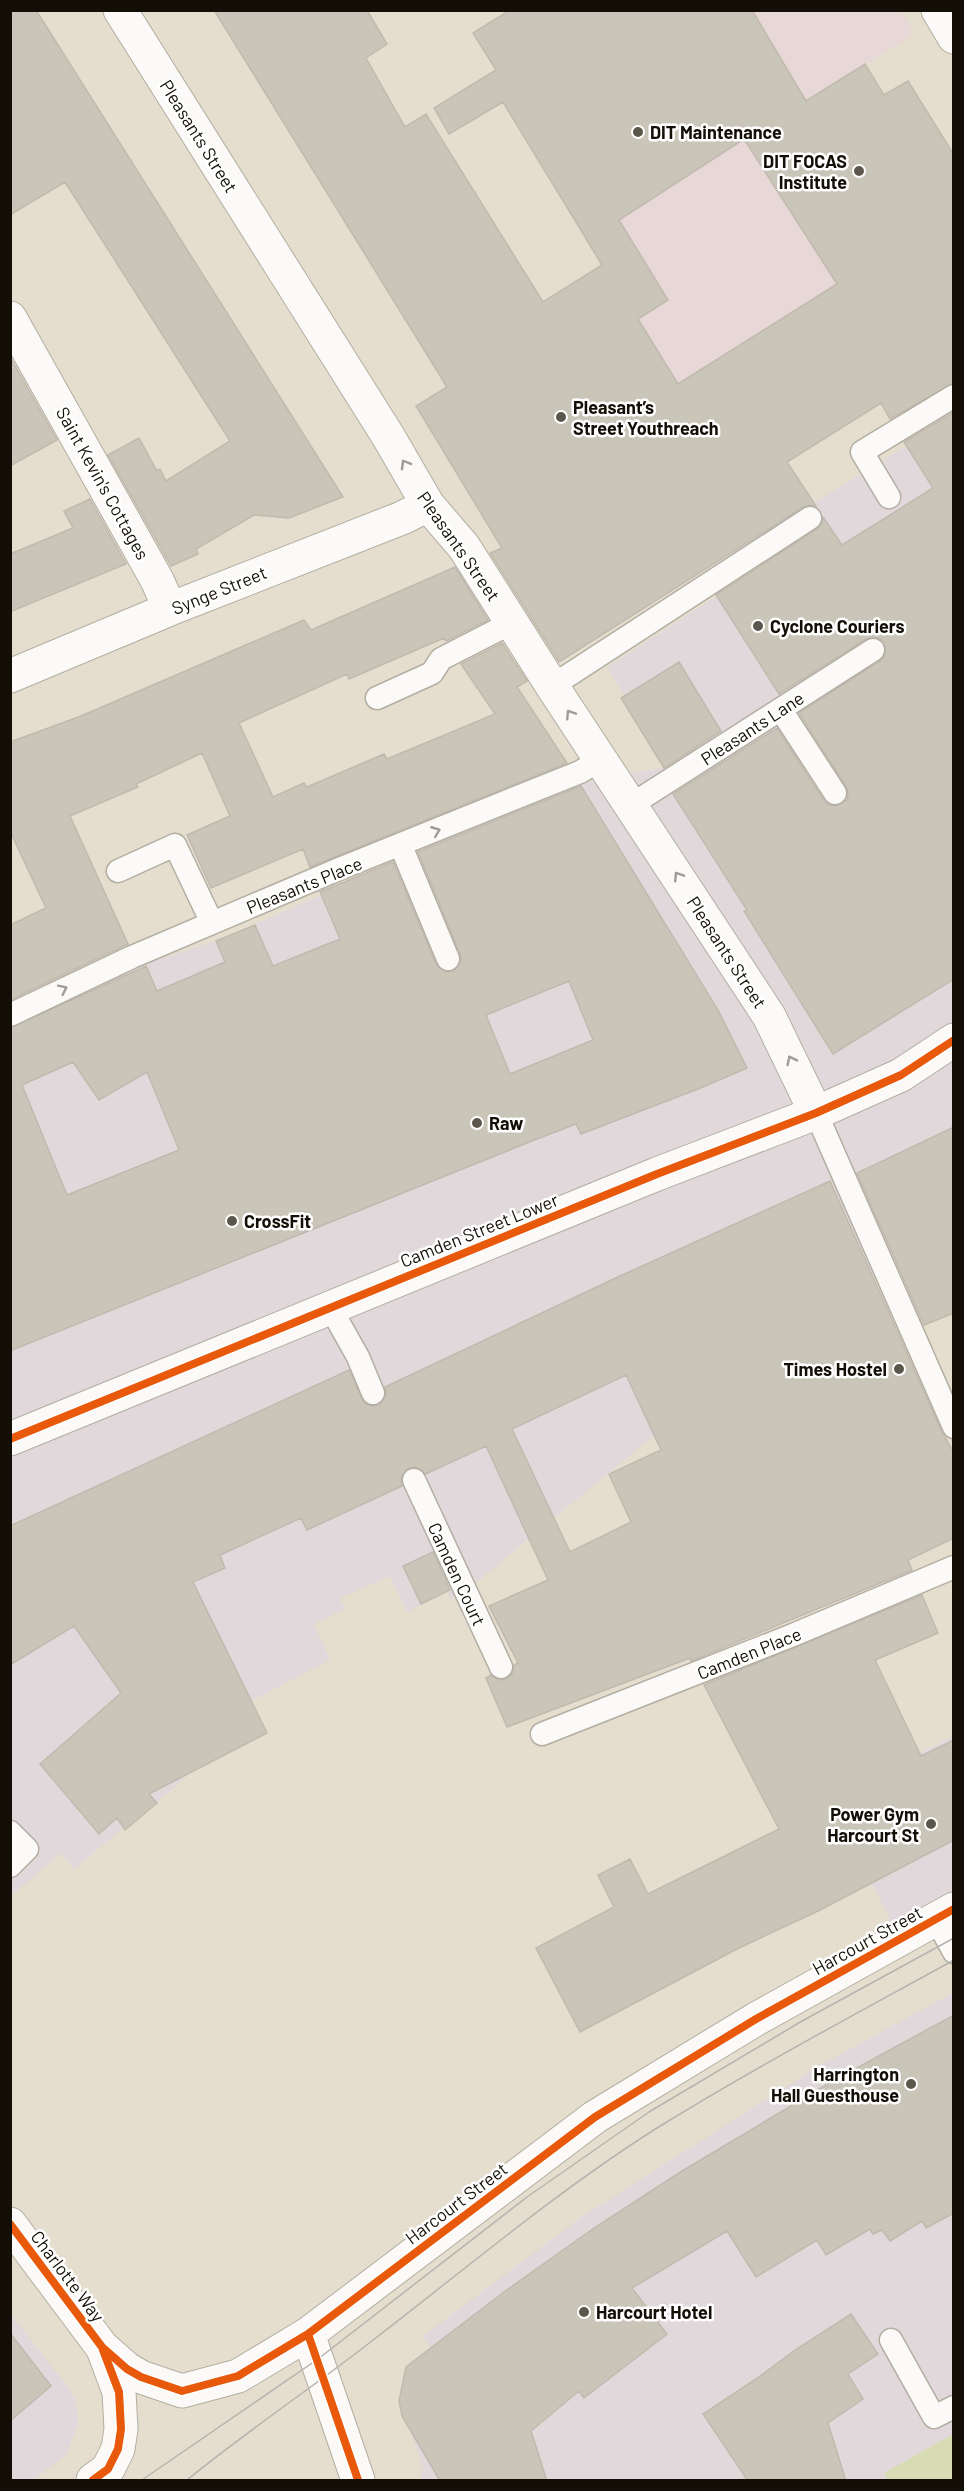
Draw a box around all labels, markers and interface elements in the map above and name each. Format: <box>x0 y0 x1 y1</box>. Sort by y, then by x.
street label: Pleasants Street <box>155 75 243 197</box>
place label: DIT Maintenance <box>650 121 782 143</box>
marker: DIT Maintenance <box>631 125 645 139</box>
place label: DIT FOCAS Institute <box>763 150 847 193</box>
marker: DIT FOCAS Institute <box>852 164 866 178</box>
place label: Pleasant’s Street Youthreach <box>573 396 719 439</box>
street label: Saint Kevin's Cottages <box>52 403 154 563</box>
marker: Pleasant’s Street Youthreach <box>554 410 568 424</box>
one-way arrow <box>400 460 412 470</box>
street label: Pleasants Street <box>413 487 505 605</box>
street label: Synge Street <box>168 561 270 619</box>
place label: Cyclone Couriers <box>770 615 905 637</box>
marker: Cyclone Couriers <box>751 619 765 633</box>
street label: Pleasants Lane <box>696 687 808 769</box>
one-way arrow <box>566 710 577 721</box>
one-way arrow <box>430 826 441 838</box>
street label: Pleasants Place <box>243 852 365 918</box>
one-way arrow <box>674 872 685 883</box>
street label: Pleasants Street <box>683 892 771 1012</box>
one-way arrow <box>57 985 68 997</box>
one-way arrow <box>786 1056 798 1067</box>
place label: Raw <box>489 1112 523 1134</box>
marker: Raw <box>470 1116 484 1130</box>
street label: Camden Street Lower <box>397 1188 562 1272</box>
place label: CrossFit <box>244 1210 311 1232</box>
marker: CrossFit <box>225 1214 239 1228</box>
place label: Times Hostel <box>783 1358 887 1380</box>
marker: Times Hostel <box>892 1362 906 1376</box>
street label: Camden Court <box>424 1519 490 1629</box>
street label: Camden Place <box>694 1622 804 1684</box>
place label: Power Gym Harcourt St <box>827 1803 919 1846</box>
marker: Power Gym Harcourt St <box>924 1817 938 1831</box>
street label: Harcourt Street <box>808 1901 926 1979</box>
place label: Harrington Hall Guesthouse <box>771 2063 899 2106</box>
marker: Harrington Hall Guesthouse <box>904 2077 918 2091</box>
street label: Harcourt Street <box>401 2157 511 2249</box>
street label: Charlotte Way <box>27 2226 109 2326</box>
place label: Harcourt Hotel <box>596 2301 712 2323</box>
marker: Harcourt Hotel <box>577 2305 591 2319</box>

